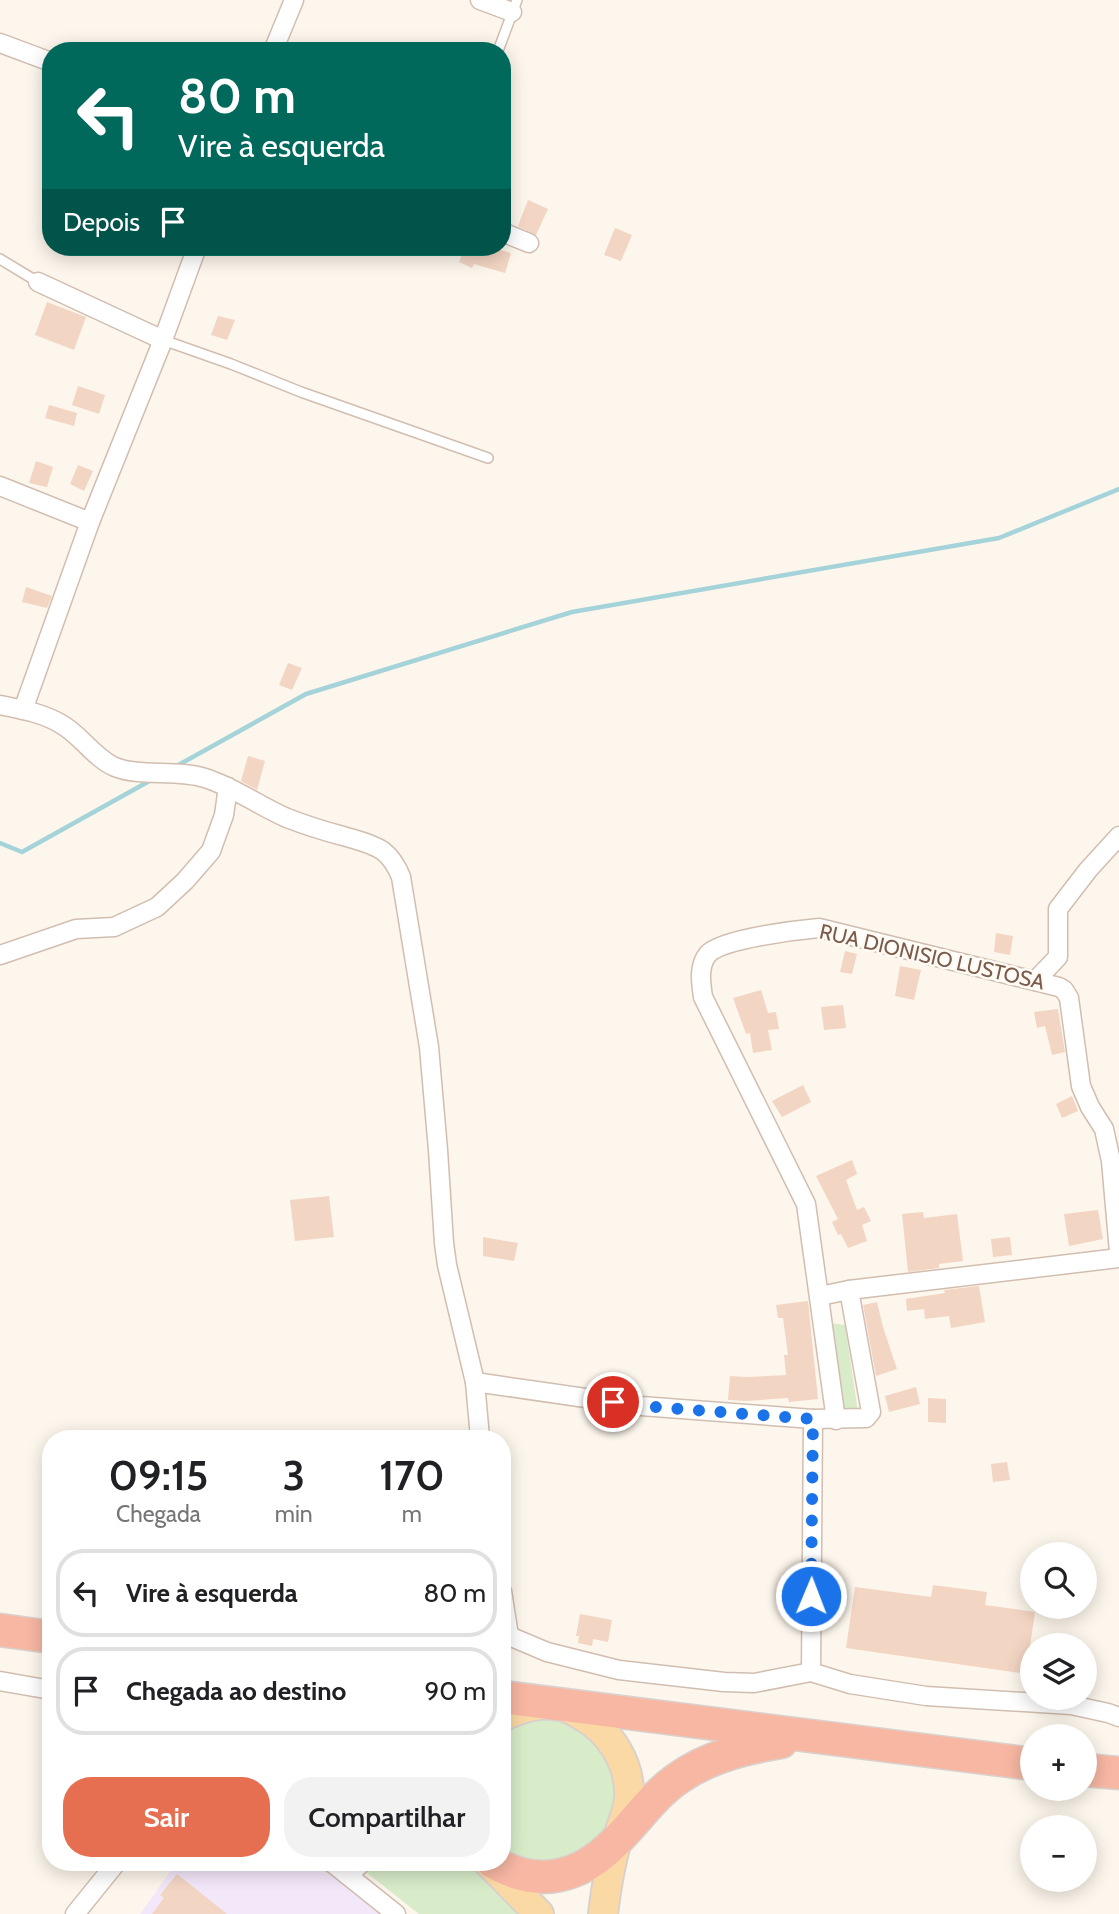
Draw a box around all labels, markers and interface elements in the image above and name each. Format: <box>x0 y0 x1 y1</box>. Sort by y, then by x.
text: 80 m <box>178 66 296 125</box>
icon: left <box>63 70 154 161</box>
text: Vire à esquerda <box>178 126 385 165</box>
icon: arrive <box>154 203 192 241</box>
text: Depois <box>63 206 140 238</box>
street label: RUA DIONISIO LUSTOSA <box>817 918 1047 995</box>
pin <box>583 1372 643 1432</box>
icon: arrive <box>594 1383 632 1421</box>
text: 09:15 <box>108 1449 208 1501</box>
text: 3 <box>282 1449 305 1501</box>
text: 170 <box>379 1449 444 1501</box>
text: Chegada <box>116 1500 201 1528</box>
text: min <box>275 1500 313 1528</box>
text: m <box>402 1500 422 1528</box>
map controls <box>1020 1542 1097 1892</box>
button: search <box>1020 1542 1097 1619</box>
position arrow <box>774 1559 848 1633</box>
icon: left <box>67 1574 105 1612</box>
text: Vire à esquerda <box>126 1577 298 1609</box>
text: 80 m <box>423 1577 486 1609</box>
button: layers <box>1020 1633 1097 1710</box>
icon: arrive <box>67 1672 105 1710</box>
text: Chegada ao destino <box>126 1675 346 1707</box>
text: 90 m <box>424 1675 486 1707</box>
button: + <box>1020 1724 1097 1801</box>
button: Sair <box>63 1777 270 1857</box>
button: Compartilhar <box>284 1777 490 1857</box>
button: − <box>1020 1815 1097 1892</box>

